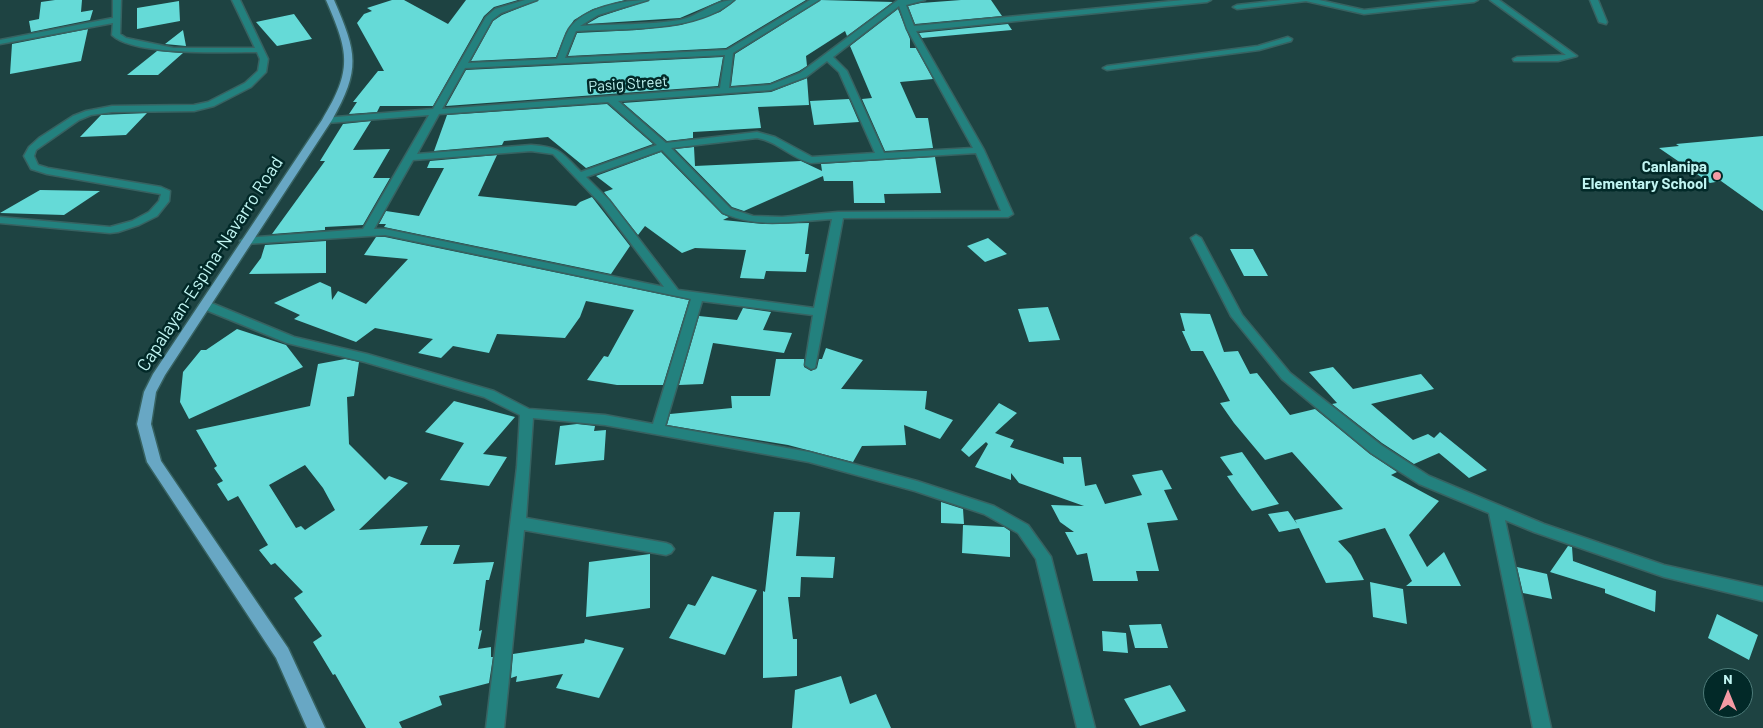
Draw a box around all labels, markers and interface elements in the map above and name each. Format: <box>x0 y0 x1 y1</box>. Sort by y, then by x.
street label: Pasig Street <box>588 72 668 96</box>
street label: Capalayan-Espina-Navarro Road <box>132 153 288 375</box>
place label: Canlanipa Elementary School <box>1582 158 1707 193</box>
marker: Canlanipa Elementary School <box>1711 170 1723 182</box>
north arrow <box>1703 668 1753 718</box>
text: N <box>1723 670 1733 687</box>

